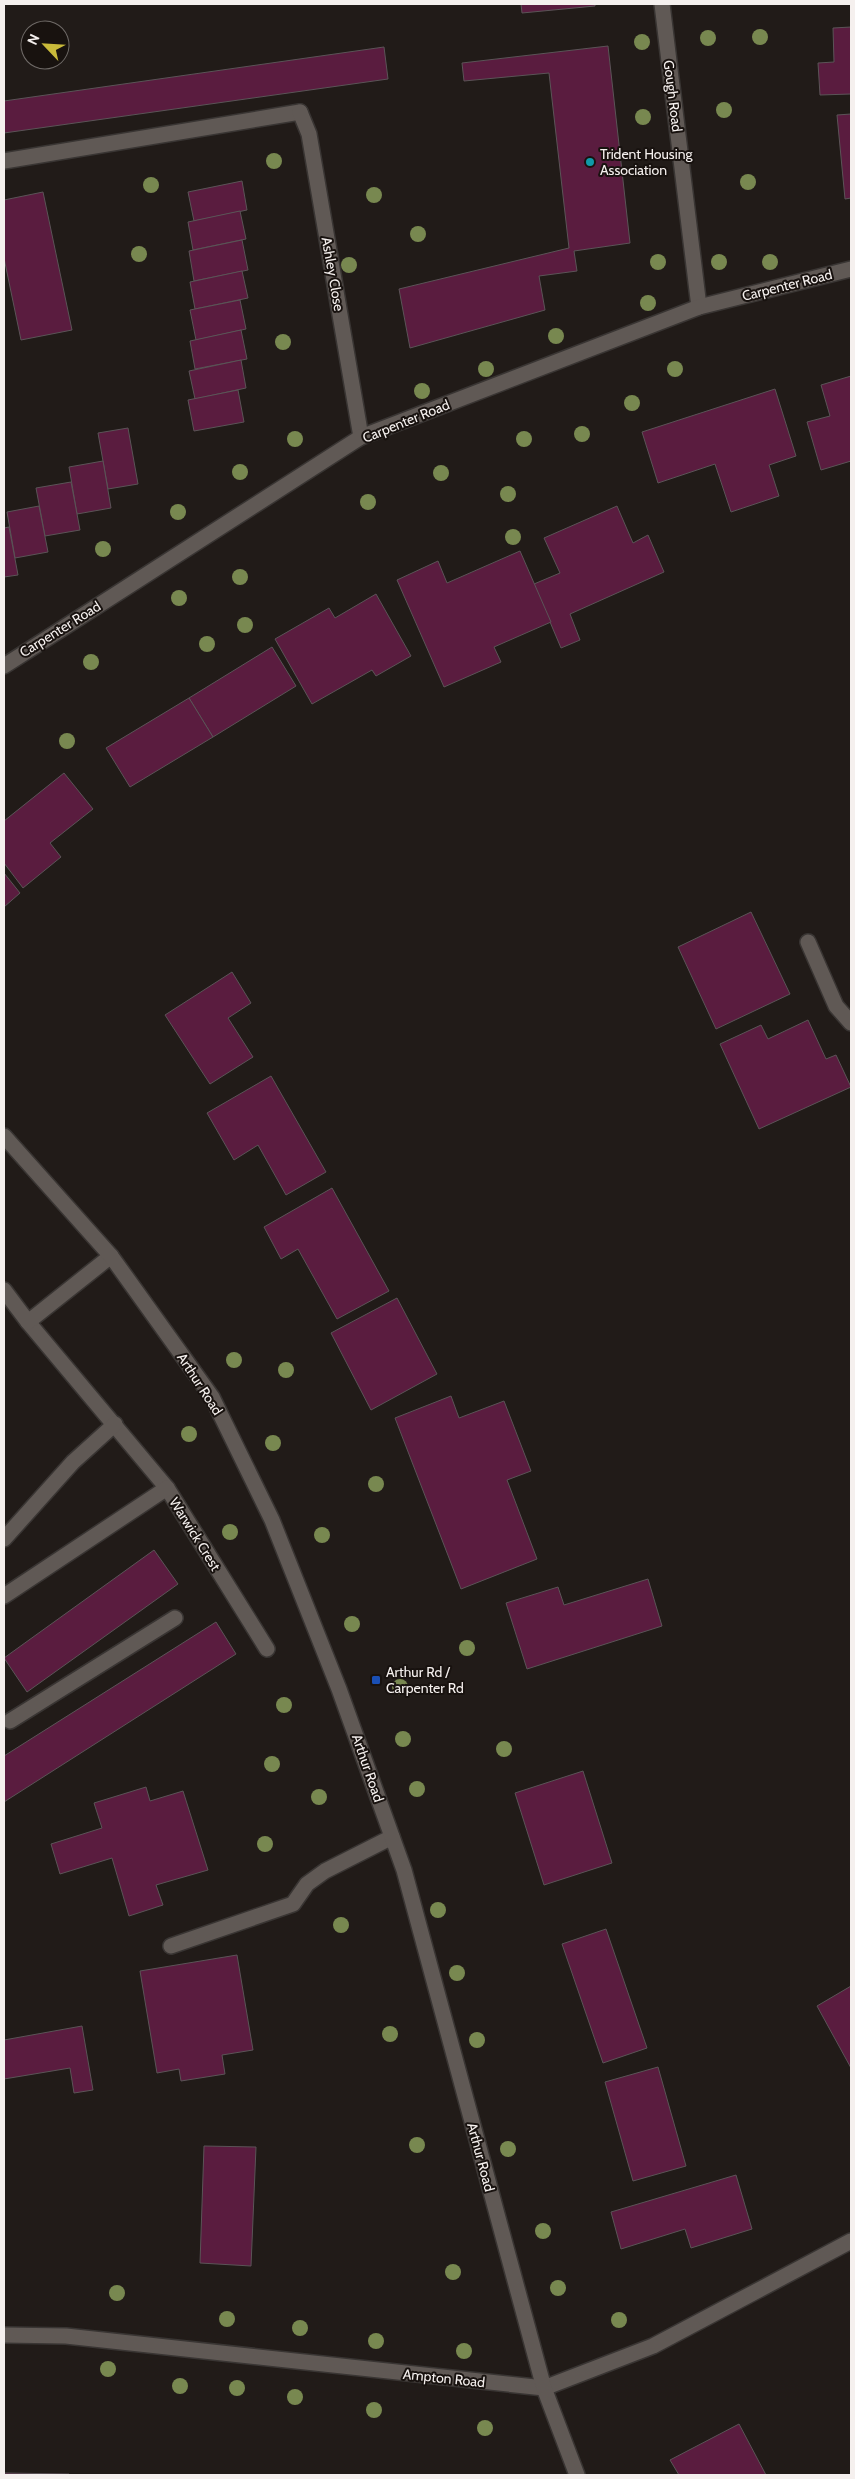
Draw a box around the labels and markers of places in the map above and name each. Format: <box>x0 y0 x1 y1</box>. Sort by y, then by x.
place label: Trident Housing Association <box>600 145 693 179</box>
marker: Trident Housing Association <box>584 156 596 168</box>
place label: Arthur Rd / Carpenter Rd <box>386 1663 464 1697</box>
marker: Arthur Rd / Carpenter Rd <box>370 1674 382 1686</box>

